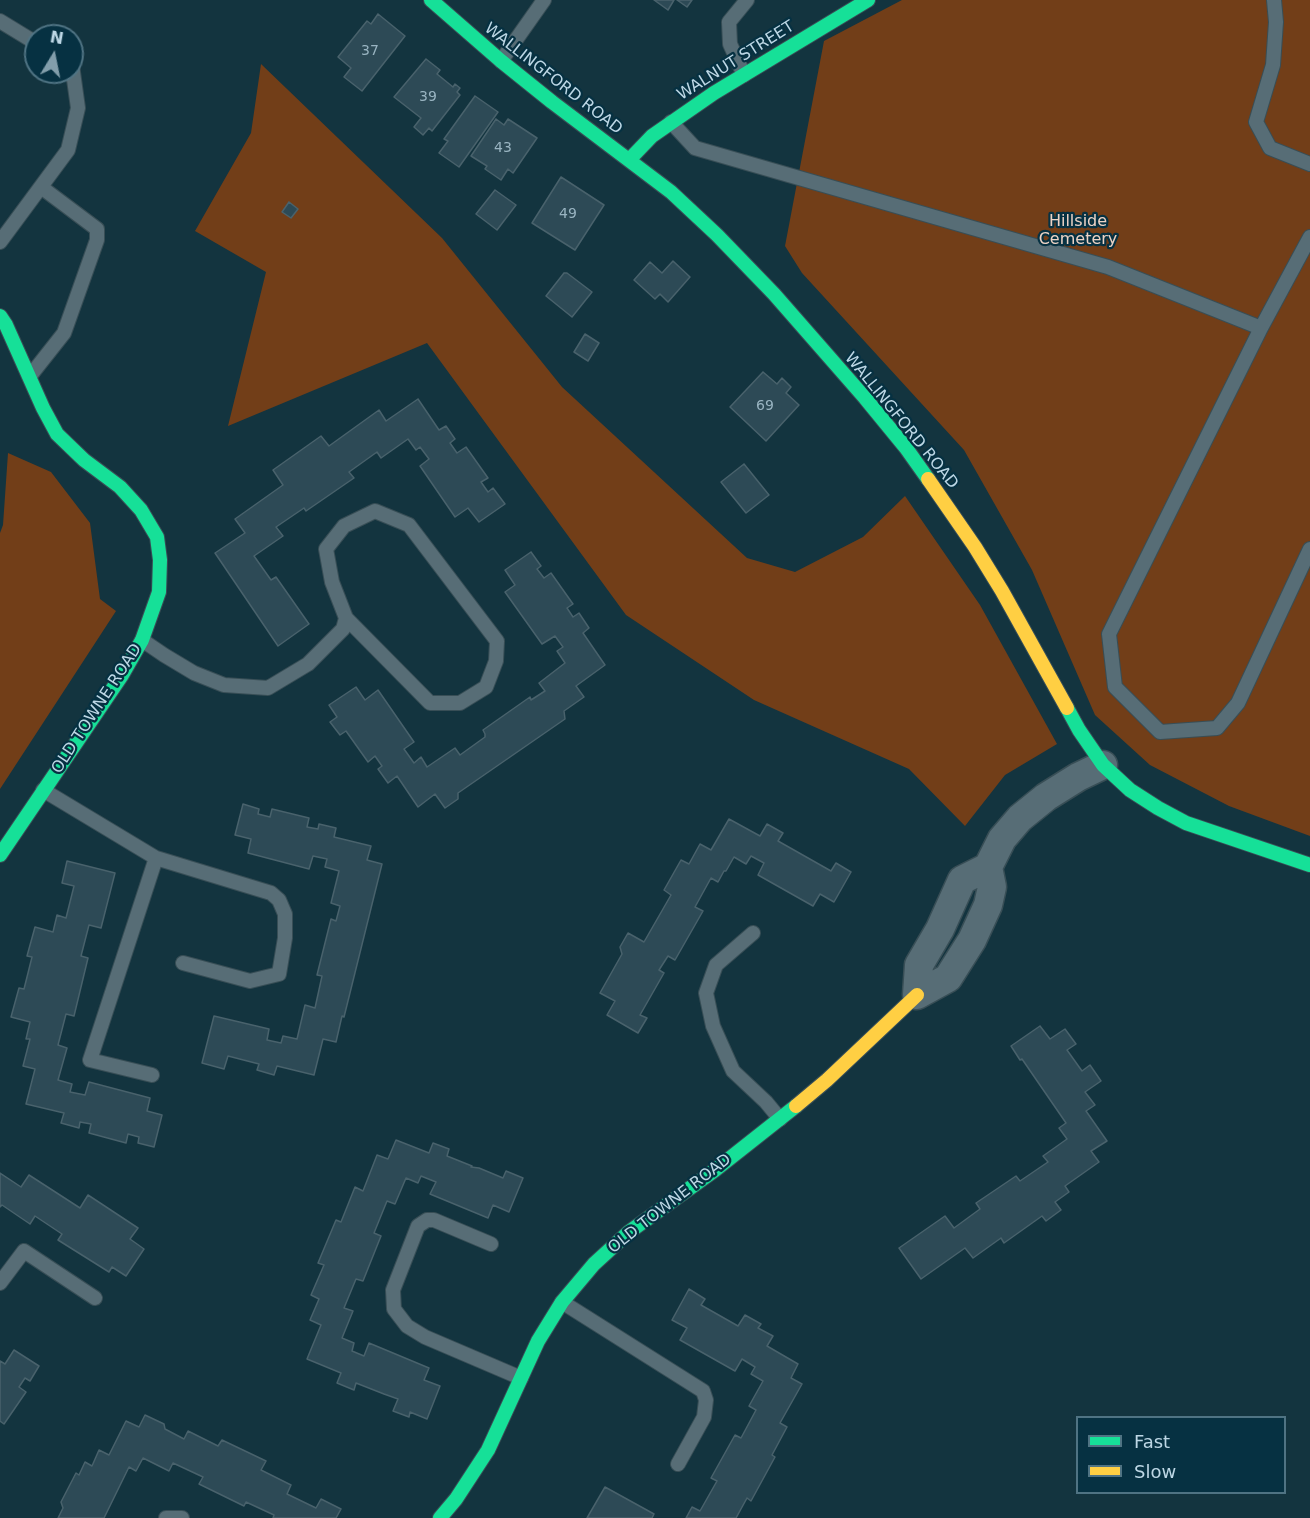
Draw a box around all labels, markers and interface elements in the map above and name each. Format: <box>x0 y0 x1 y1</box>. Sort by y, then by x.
street label: WALNUT STREET <box>674 17 798 105</box>
street label: WALLINGFORD ROAD <box>480 19 626 139</box>
north arrow <box>24 24 84 84</box>
text: N <box>49 27 65 48</box>
house number: 37 <box>361 43 379 59</box>
house number: 39 <box>419 89 437 105</box>
house number: 43 <box>494 140 512 156</box>
house number: 49 <box>559 206 577 222</box>
park label: Hillside Cemetery <box>1039 212 1117 250</box>
street label: WALLINGFORD ROAD <box>840 349 962 493</box>
house number: 69 <box>756 398 774 414</box>
street label: OLD TOWNE ROAD <box>48 640 146 778</box>
street label: OLD TOWNE ROAD <box>605 1150 735 1258</box>
legend <box>1076 1416 1286 1494</box>
text: Fast <box>1134 1431 1170 1452</box>
text: Slow <box>1134 1461 1176 1482</box>

